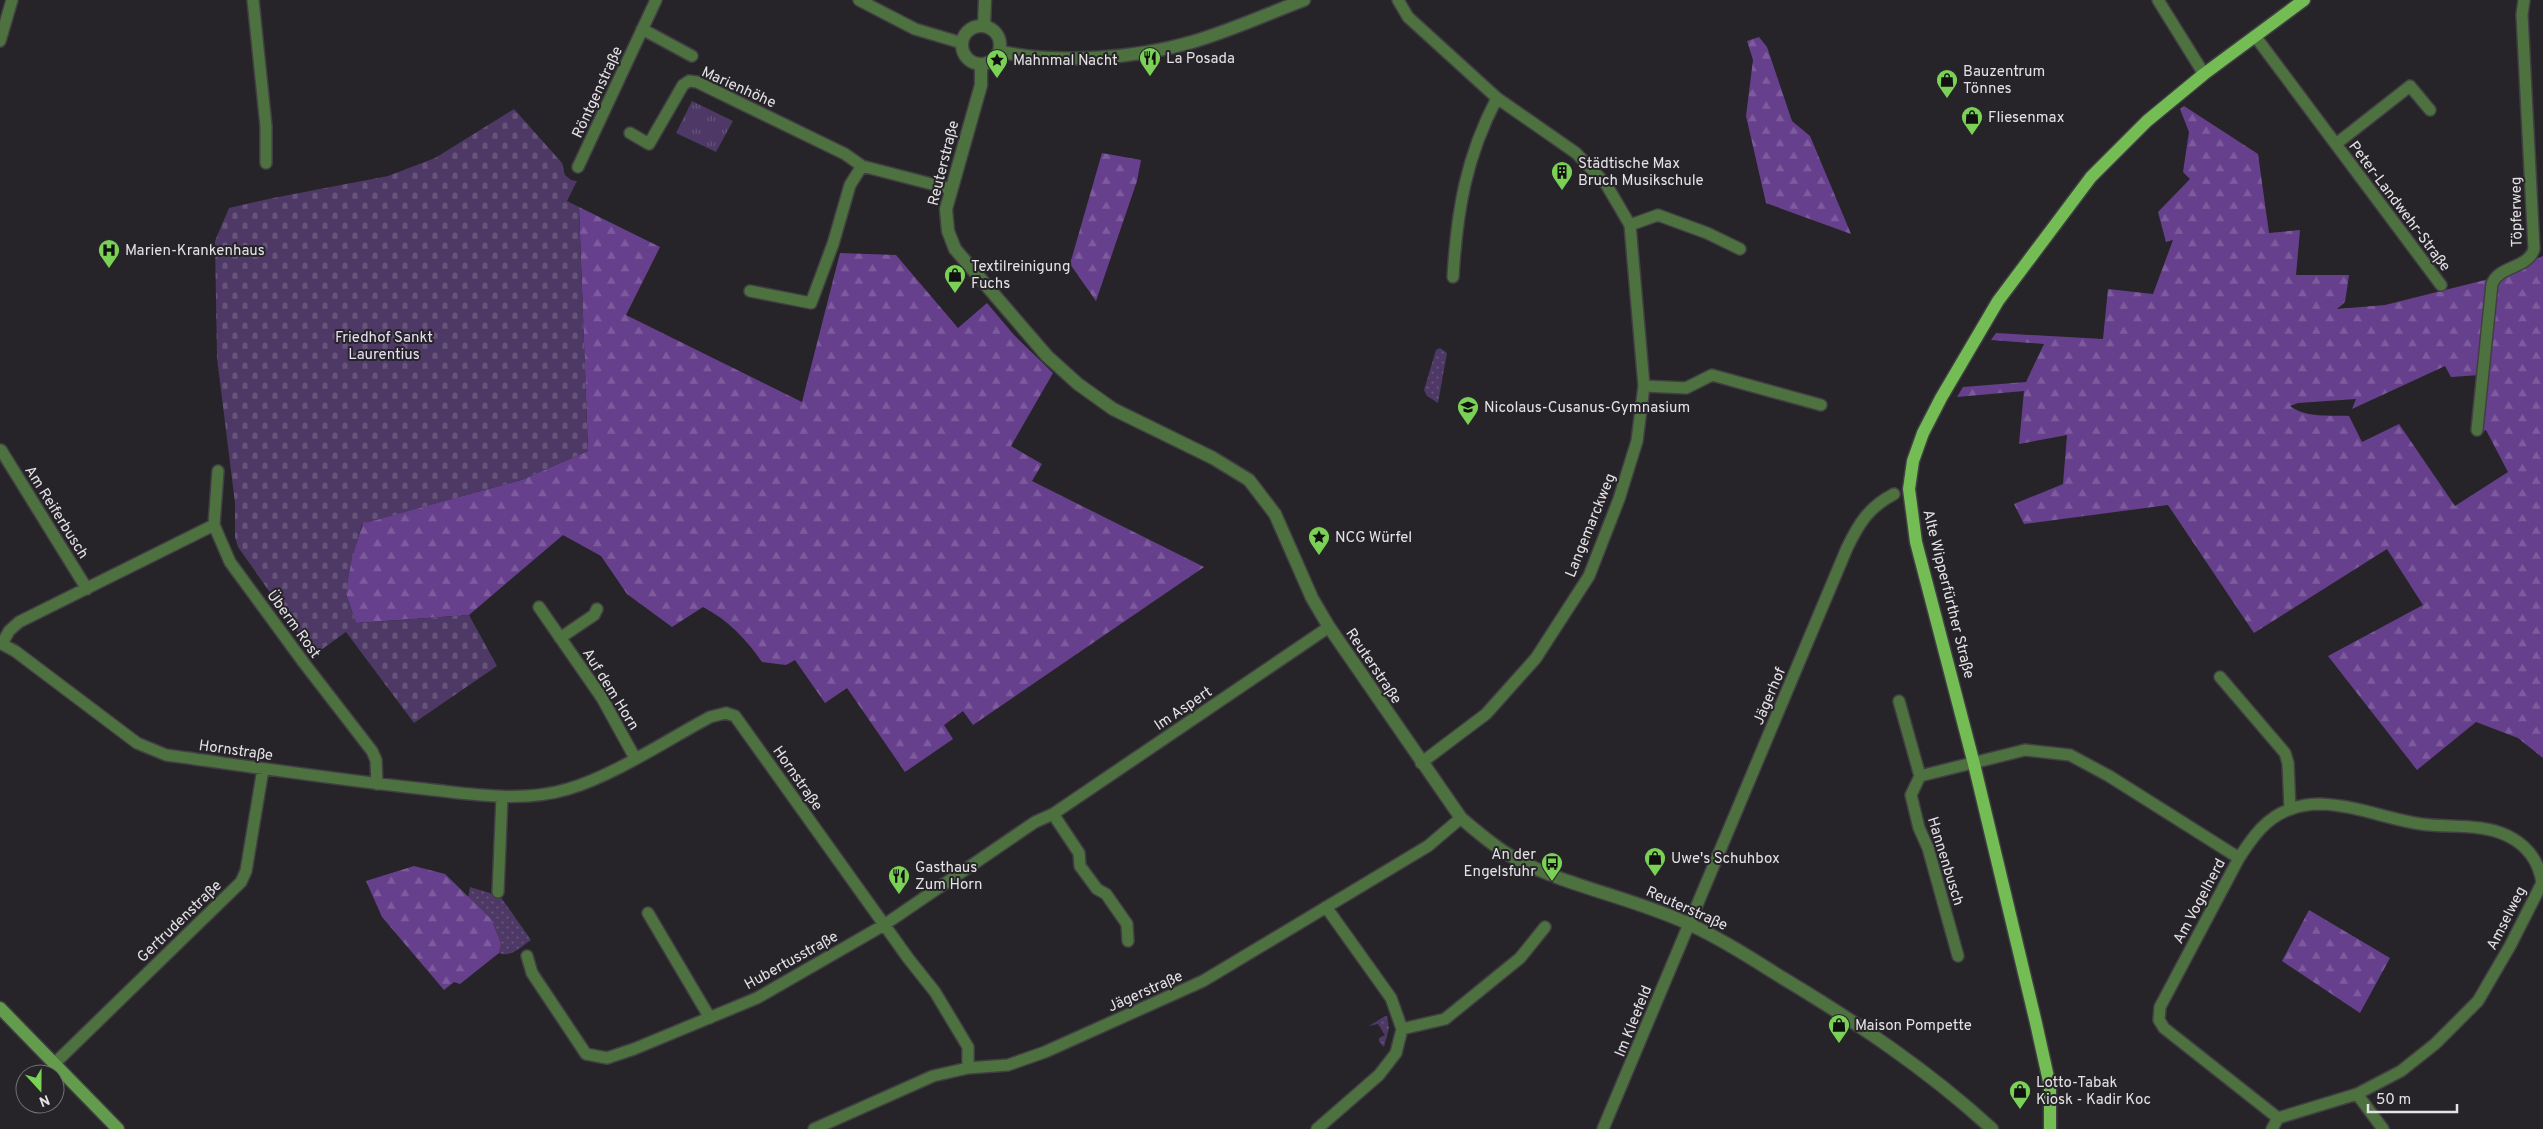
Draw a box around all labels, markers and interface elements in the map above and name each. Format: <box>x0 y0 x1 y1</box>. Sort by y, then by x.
street label: Röntgenstraße <box>569 44 628 142</box>
restaurant icon: La Posada <box>1138 46 1162 77</box>
place icon: Mahnmal Nacht <box>985 48 1009 79</box>
place label: La Posada <box>1166 50 1235 69</box>
place label: Mahnmal Nacht <box>1013 52 1118 71</box>
street label: Marienhöhe <box>698 63 779 113</box>
place label: Bauzentrum Tönnes <box>1963 63 2045 99</box>
shop icon: Bauzentrum Tönnes <box>1935 68 1959 99</box>
shop icon: Fliesenmax <box>1960 105 1984 136</box>
place label: Fliesenmax <box>1988 109 2065 128</box>
street label: Reuterstraße <box>925 119 964 208</box>
street label: Peter-Landwehr-Straße <box>2344 138 2454 276</box>
place label: Städtische Max Bruch Musikschule <box>1578 155 1704 191</box>
building icon: Städtische Max Bruch Musikschule <box>1550 160 1574 191</box>
street label: Töpferweg <box>2507 176 2528 248</box>
hospital icon: Marien-Krankenhaus <box>97 238 121 269</box>
place label: Marien-Krankenhaus <box>125 242 265 261</box>
place label: Textilreinigung Fuchs <box>971 258 1070 294</box>
shop icon: Textilreinigung Fuchs <box>943 263 967 294</box>
park label: Friedhof Sankt Laurentius <box>335 329 433 365</box>
school or university icon: Nicolaus-Cusanus-Gymnasium <box>1456 395 1480 426</box>
place label: Nicolaus-Cusanus-Gymnasium <box>1484 399 1690 418</box>
street label: Am Reiferbusch <box>20 463 92 563</box>
street label: Langemarckweg <box>1562 471 1621 580</box>
street label: Alte Wipperfürther Straße <box>1917 508 1978 681</box>
place icon: NCG Würfel <box>1307 525 1331 556</box>
place label: NCG Würfel <box>1335 529 1412 548</box>
street label: Überm Rost <box>262 587 325 663</box>
street label: Reuterstraße <box>1340 625 1405 708</box>
street label: Auf dem Horn <box>577 645 642 734</box>
street label: Jägerhof <box>1750 665 1791 728</box>
street label: Im Aspert <box>1151 683 1216 735</box>
street label: Hornstraße <box>197 737 274 766</box>
street label: Hornstraße <box>768 743 826 815</box>
street label: Hannenbusch <box>1922 815 1967 908</box>
place label: An der Engelsfuhr <box>1464 846 1536 882</box>
shop icon: Uwe's Schuhbox <box>1643 846 1667 877</box>
place label: Uwe's Schuhbox <box>1671 850 1780 869</box>
bus stop icon: An der Engelsfuhr <box>1540 851 1564 882</box>
street label: Am Vogelherd <box>2170 856 2231 948</box>
place label: Gasthaus Zum Horn <box>915 859 983 895</box>
restaurant icon: Gasthaus Zum Horn <box>887 864 911 895</box>
street label: Gertrudenstraße <box>134 877 226 967</box>
street label: Reuterstraße <box>1643 883 1730 936</box>
street label: Amselweg <box>2483 884 2531 954</box>
street label: Hubertusstraße <box>741 928 842 995</box>
street label: Jägerstraße <box>1105 967 1186 1017</box>
street label: Im Kleefeld <box>1611 983 1657 1060</box>
shop icon: Maison Pompette <box>1827 1013 1851 1044</box>
place label: Maison Pompette <box>1855 1017 1972 1036</box>
north arrow <box>15 1064 65 1114</box>
place label: Lotto-Tabak Kiosk - Kadir Koc <box>2036 1074 2151 1110</box>
shop icon: Lotto-Tabak Kiosk - Kadir Koc <box>2008 1079 2032 1110</box>
scale bar <box>2368 1082 2457 1114</box>
text: N <box>36 1090 52 1109</box>
text: 50 m <box>2376 1091 2411 1110</box>

